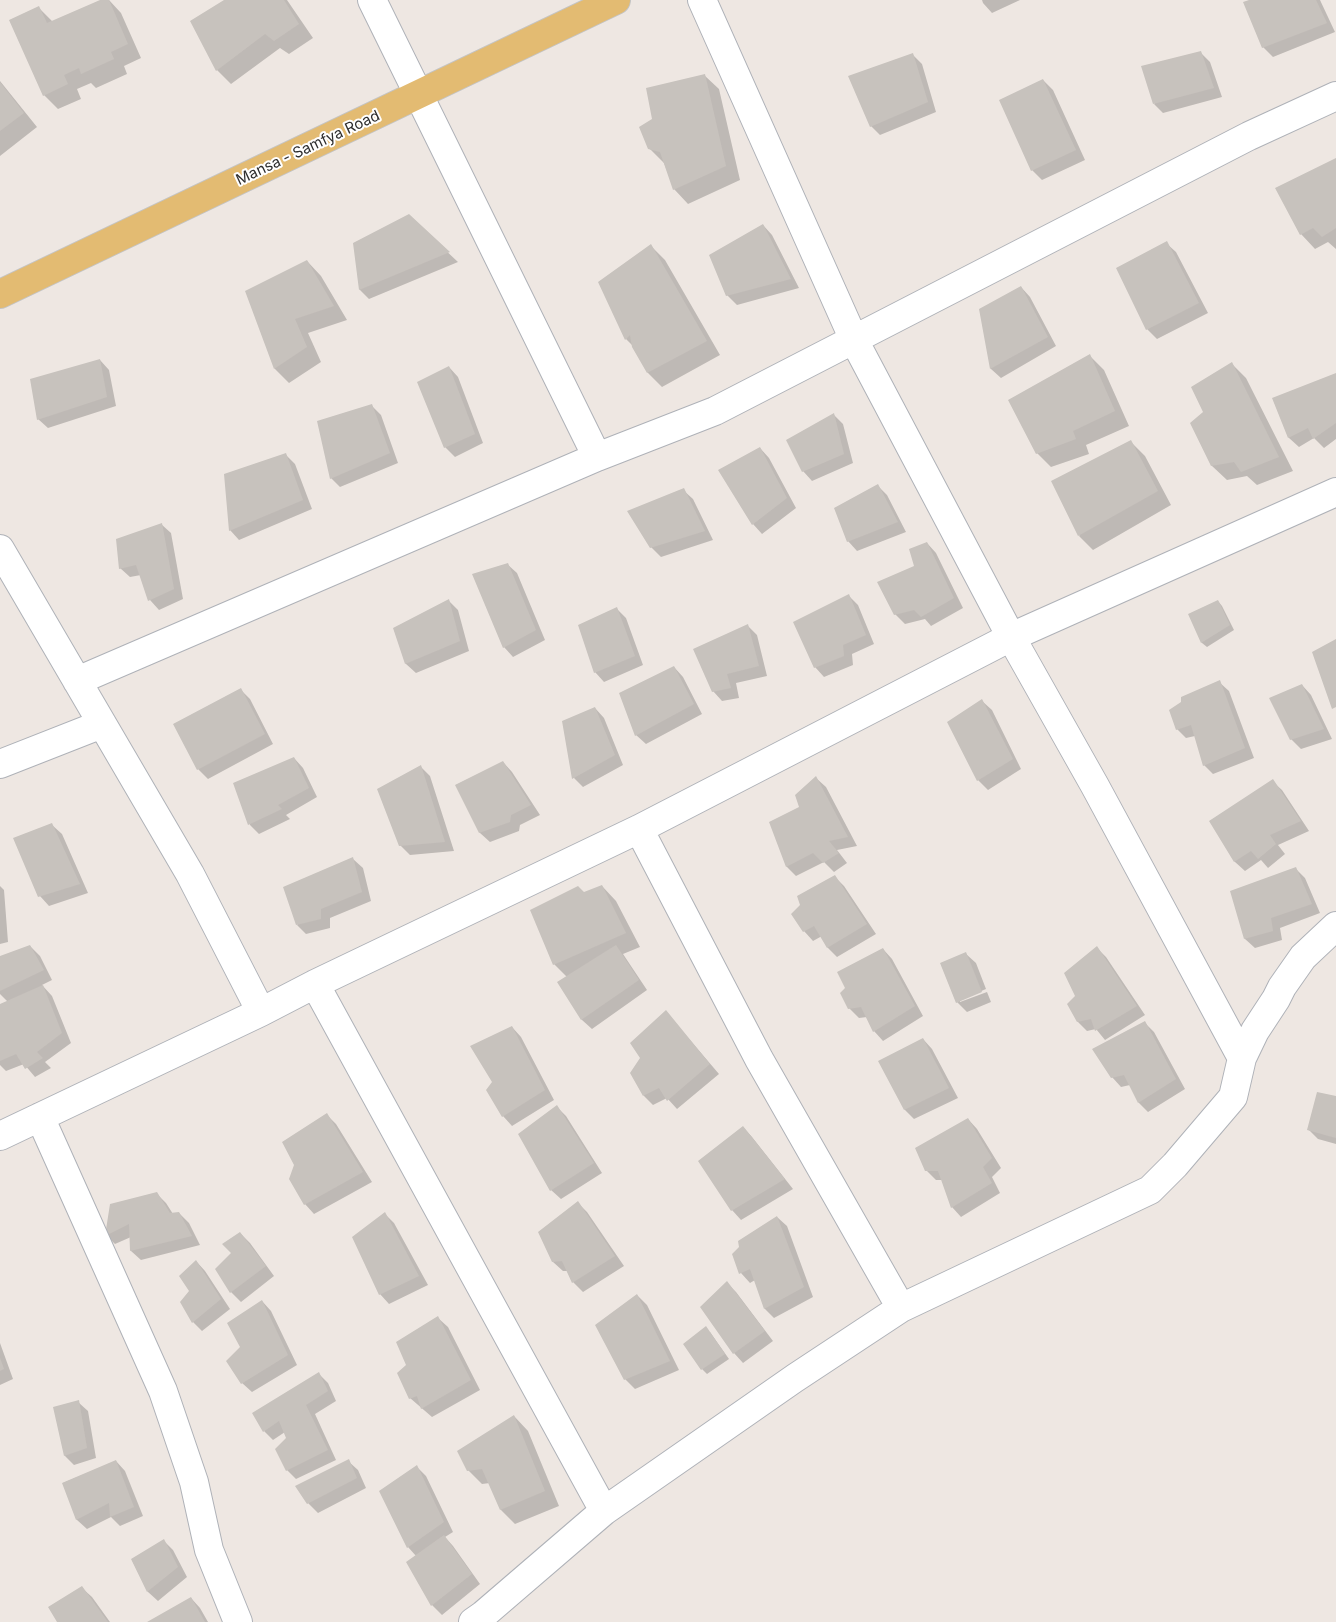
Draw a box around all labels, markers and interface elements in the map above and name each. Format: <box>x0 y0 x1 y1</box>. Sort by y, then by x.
street label: Mansa - Samfya Road <box>233 107 383 189</box>

